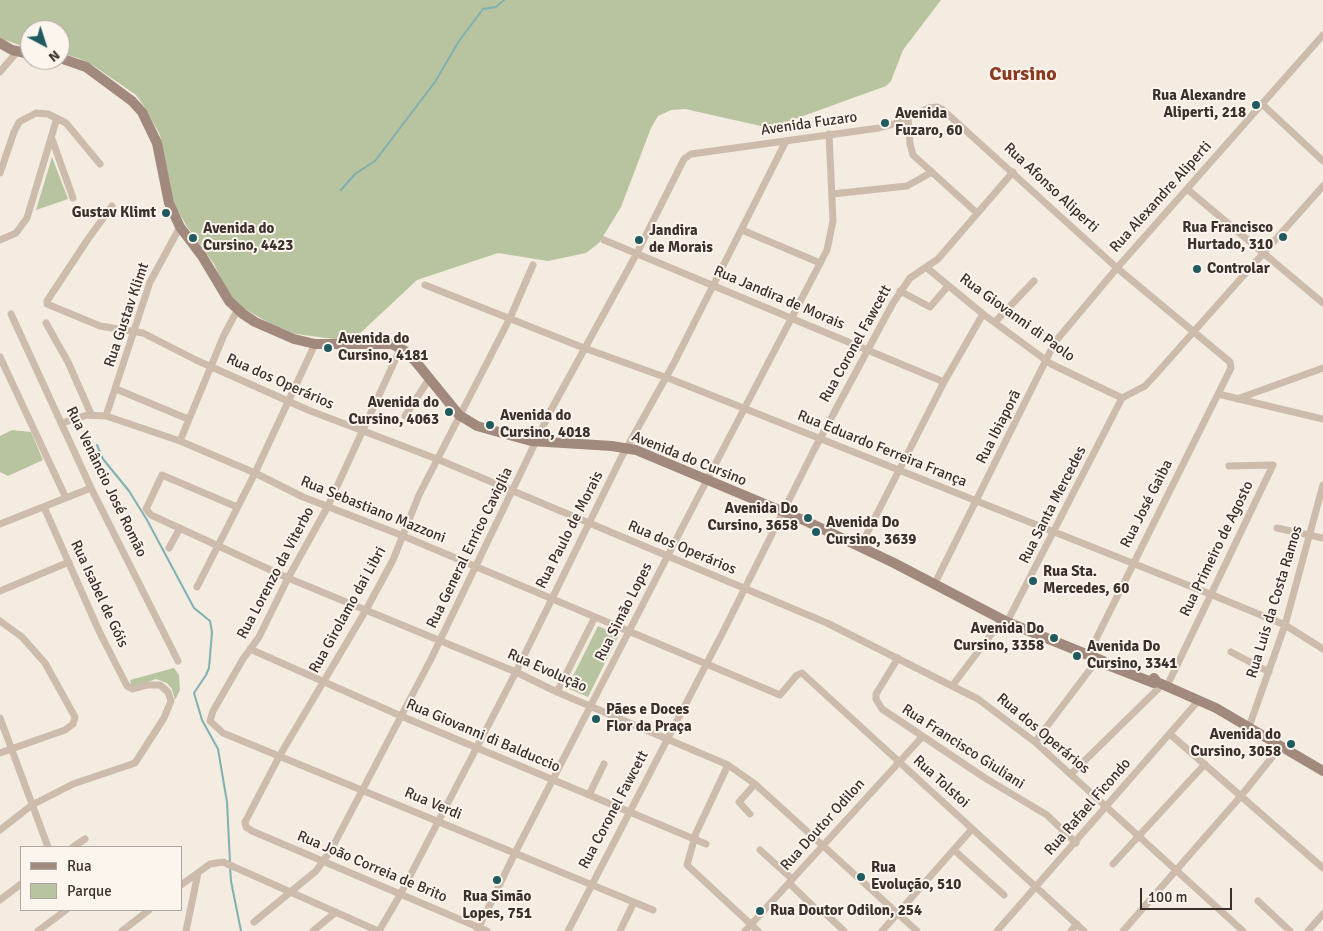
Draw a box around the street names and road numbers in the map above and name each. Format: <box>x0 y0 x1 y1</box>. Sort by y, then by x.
street label: Avenida Fuzaro <box>760 108 858 140</box>
street label: Rua Alexandre Aliperti <box>1106 138 1216 256</box>
street label: Rua Afonso Aliperti <box>1000 139 1102 237</box>
street label: Rua Gustav Klimt <box>101 260 153 370</box>
street label: Rua Jandira de Morais <box>711 262 847 334</box>
street label: Rua Giovanni di Paolo <box>956 270 1078 366</box>
street label: Rua Coronel Fawcett <box>816 282 896 406</box>
street label: Rua dos Operários <box>223 350 337 414</box>
street label: Rua Ibiaporã <box>973 387 1025 467</box>
street label: Rua Venâncio José Romão <box>62 404 150 560</box>
street label: Rua Eduardo Ferreira França <box>795 407 969 491</box>
street label: Avenida do Cursino <box>629 428 749 490</box>
street label: Rua Santa Mercedes <box>1016 443 1090 567</box>
street label: Rua José Gaiba <box>1117 457 1177 551</box>
street label: Rua General Enrico Caviglia <box>423 465 517 631</box>
street label: Rua Paulo de Morais <box>533 468 607 592</box>
street label: Rua Sebastiano Mazzoni <box>298 473 448 547</box>
street label: Rua Primeiro de Agosto <box>1176 478 1258 620</box>
street label: Rua Lorenzo da Viterbo <box>234 504 318 642</box>
street label: Rua dos Operários <box>625 517 739 579</box>
street label: Rua Luis da Costa Ramos <box>1243 524 1307 680</box>
street label: Rua Isabel de Góis <box>66 537 132 651</box>
street label: Rua Girolamo dai Libri <box>306 544 390 676</box>
street label: Rua Simão Lopes <box>591 560 657 664</box>
street label: Rua Evolução <box>504 645 590 697</box>
street label: Rua dos Operários <box>993 690 1093 778</box>
street label: Rua Giovanni di Balduccio <box>403 695 563 777</box>
street label: Rua Francisco Giuliani <box>898 701 1028 793</box>
street label: Rua Coronel Fawcett <box>575 748 653 872</box>
street label: Rua Tolstoi <box>909 752 973 812</box>
street label: Rua Rafael Ficondo <box>1041 755 1135 859</box>
street label: Rua Doutor Odilon <box>777 775 869 875</box>
street label: Rua Verdi <box>402 784 464 824</box>
street label: Rua João Correia de Brito <box>294 827 450 907</box>

